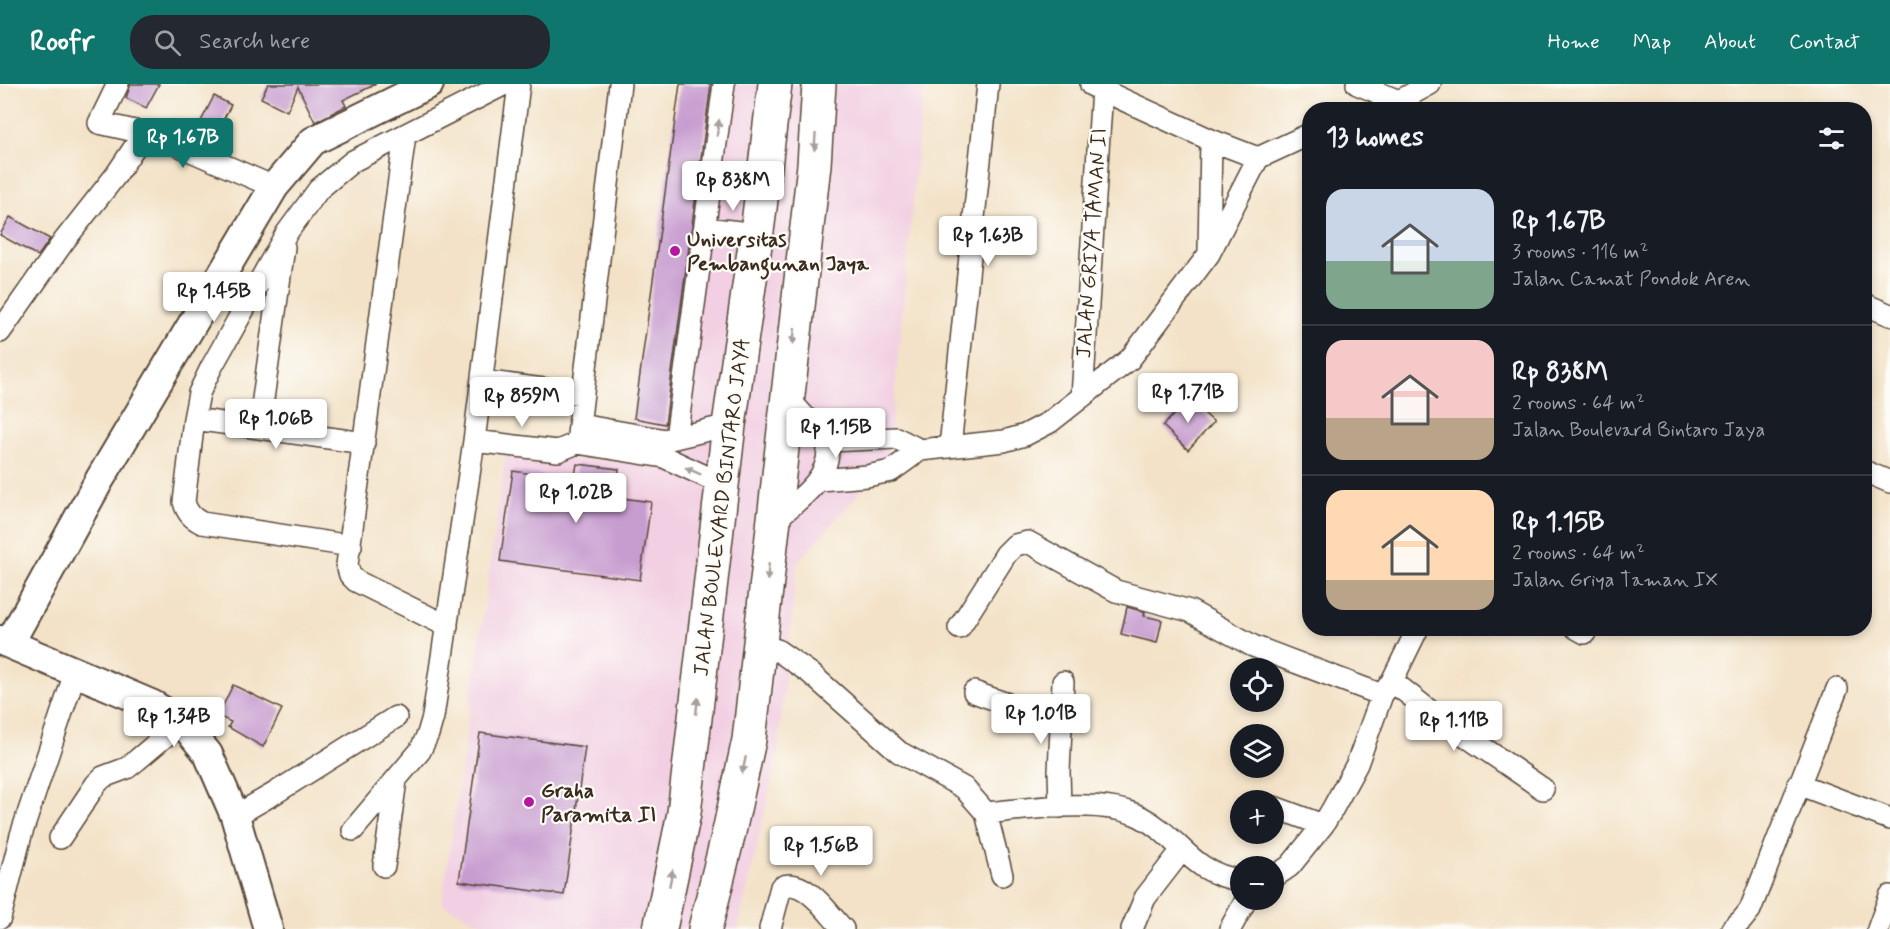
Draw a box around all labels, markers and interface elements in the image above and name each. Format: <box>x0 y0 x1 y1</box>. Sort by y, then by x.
search box <box>130 15 550 69</box>
text: Roofr <box>30 24 94 61</box>
icon: search <box>151 26 184 59</box>
text: Search here <box>199 28 310 56</box>
text: Home <box>1548 28 1600 56</box>
text: Map <box>1633 28 1671 56</box>
text: About <box>1704 28 1756 56</box>
text: Contact <box>1789 28 1860 56</box>
pin: Rp 1.67B <box>121 118 245 169</box>
one-way arrow <box>714 119 723 138</box>
text: 13 homes <box>1326 121 1424 155</box>
icon: filters <box>1815 122 1848 155</box>
text: Rp 1.67B <box>147 124 219 151</box>
street label: JALAN GRIYA TAMAN II <box>1070 127 1114 359</box>
one-way arrow <box>811 133 820 152</box>
pin: Rp 838M <box>678 161 788 212</box>
text: Rp 838M <box>696 167 770 194</box>
text: Rp 1.67B <box>1512 205 1605 239</box>
icon: home <box>1374 213 1446 285</box>
pin: Rp 1.63B <box>926 216 1050 267</box>
text: Rp 1.63B <box>953 222 1023 249</box>
place label: Universitas Pembangunan Jaya <box>687 226 870 280</box>
text: 3 rooms · 116 m² <box>1512 239 1648 266</box>
marker: Universitas Pembangunan Jaya <box>668 244 682 258</box>
text: Jalan Camat Pondok Aren <box>1512 266 1750 293</box>
pin: Rp 1.45B <box>152 272 276 323</box>
text: Rp 1.45B <box>177 278 251 305</box>
one-way arrow <box>790 327 799 346</box>
street label: JALAN BOULEVARD BINTARO JAYA <box>687 336 757 678</box>
text: Rp 838M <box>1512 356 1608 390</box>
icon: home <box>1374 364 1446 436</box>
pin: Rp 1.71B <box>1126 373 1250 424</box>
pin: Rp 859M <box>467 377 577 428</box>
text: Rp 1.71B <box>1152 379 1224 406</box>
text: Rp 859M <box>484 383 560 410</box>
text: 2 rooms · 64 m² <box>1512 390 1645 417</box>
pin: Rp 1.06B <box>214 399 338 450</box>
text: Rp 1.06B <box>239 405 313 432</box>
pin: Rp 1.15B <box>774 408 898 459</box>
text: Rp 1.15B <box>800 414 872 441</box>
text: Jalan Boulevard Bintaro Jaya <box>1512 417 1765 444</box>
one-way arrow <box>685 466 702 475</box>
pin: Rp 1.02B <box>514 473 638 524</box>
text: Rp 1.02B <box>539 479 613 506</box>
text: Rp 1.15B <box>1512 506 1605 540</box>
icon: home <box>1374 514 1446 586</box>
text: 2 rooms · 64 m² <box>1512 540 1645 567</box>
one-way arrow <box>763 562 773 581</box>
text: Jalan Griya Taman IX <box>1512 567 1718 594</box>
map controls <box>1230 658 1284 910</box>
button: locate <box>1230 658 1284 712</box>
pin: Rp 1.01B <box>979 694 1103 745</box>
one-way arrow <box>692 696 701 715</box>
pin: Rp 1.34B <box>112 697 236 748</box>
text: Rp 1.01B <box>1005 700 1077 727</box>
pin: Rp 1.11B <box>1392 701 1516 752</box>
text: Rp 1.34B <box>138 703 210 730</box>
text: Rp 1.11B <box>1419 707 1489 734</box>
button: layers <box>1230 724 1284 778</box>
one-way arrow <box>739 756 748 775</box>
place label: Graha Paramita II <box>541 777 656 829</box>
button: + <box>1230 790 1284 844</box>
marker: Graha Paramita II <box>522 795 536 809</box>
pin: Rp 1.56B <box>759 826 883 877</box>
text: Rp 1.56B <box>784 832 858 859</box>
button: − <box>1230 856 1284 910</box>
one-way arrow <box>667 868 676 887</box>

